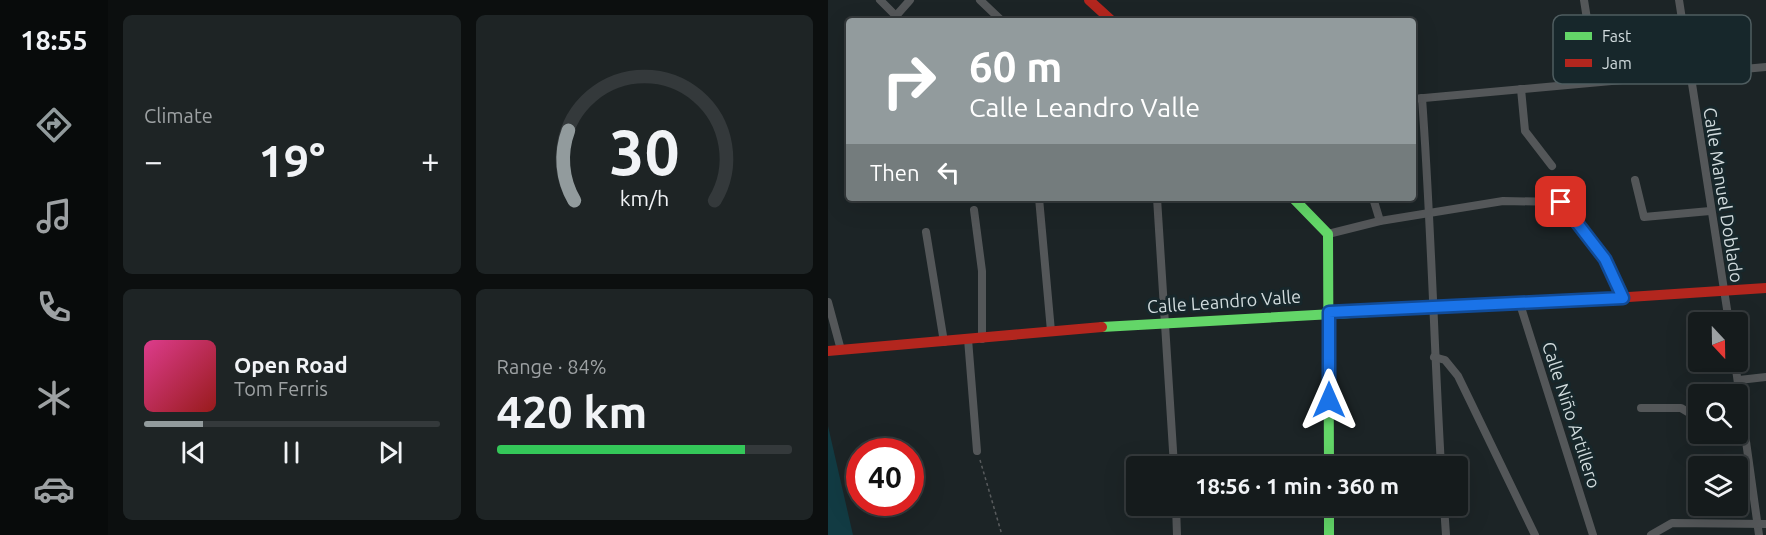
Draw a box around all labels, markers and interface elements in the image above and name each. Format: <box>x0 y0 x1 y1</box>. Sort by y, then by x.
legend <box>1553 15 1751 84</box>
text: 18:55 <box>20 25 88 55</box>
text: Fast <box>1602 27 1632 45</box>
icon: right <box>870 42 948 120</box>
text: 60 m <box>969 43 1063 90</box>
text: Jam <box>1602 54 1632 72</box>
text: Calle Leandro Valle <box>969 92 1200 122</box>
icon: directions <box>33 104 75 146</box>
text: Climate <box>144 104 213 127</box>
street label: Calle Manuel Doblado <box>1700 106 1748 284</box>
text: 30 <box>609 117 679 187</box>
text: 19° <box>258 135 325 186</box>
text: − <box>144 142 163 179</box>
text: + <box>421 142 440 179</box>
icon: left <box>932 156 965 189</box>
text: Then <box>870 160 920 185</box>
pin <box>1535 176 1586 227</box>
icon: arrive <box>1544 185 1577 218</box>
text: km/h <box>619 187 669 211</box>
icon: music <box>33 195 75 237</box>
icon: phone <box>33 286 75 328</box>
street label: Calle Leandro Valle <box>1146 286 1302 316</box>
north arrow <box>1688 312 1748 372</box>
map controls <box>1688 312 1748 516</box>
street label: Calle Niño Artillero <box>1539 339 1605 490</box>
text: Open Road <box>234 352 348 377</box>
text: Range · 84% <box>497 355 607 378</box>
position arrow <box>1297 368 1361 432</box>
icon: climate <box>33 377 75 419</box>
text: Tom Ferris <box>234 377 328 400</box>
button: search <box>1688 384 1748 444</box>
text: 420 km <box>497 386 647 437</box>
icon: previous <box>177 436 210 469</box>
icon: pause <box>275 436 308 469</box>
icon: next <box>374 436 407 469</box>
speed limit sign: 40 <box>846 438 924 516</box>
button: layers <box>1688 456 1748 516</box>
icon: car <box>33 468 75 510</box>
text: 18:56 · 1 min · 360 m <box>1195 473 1399 498</box>

